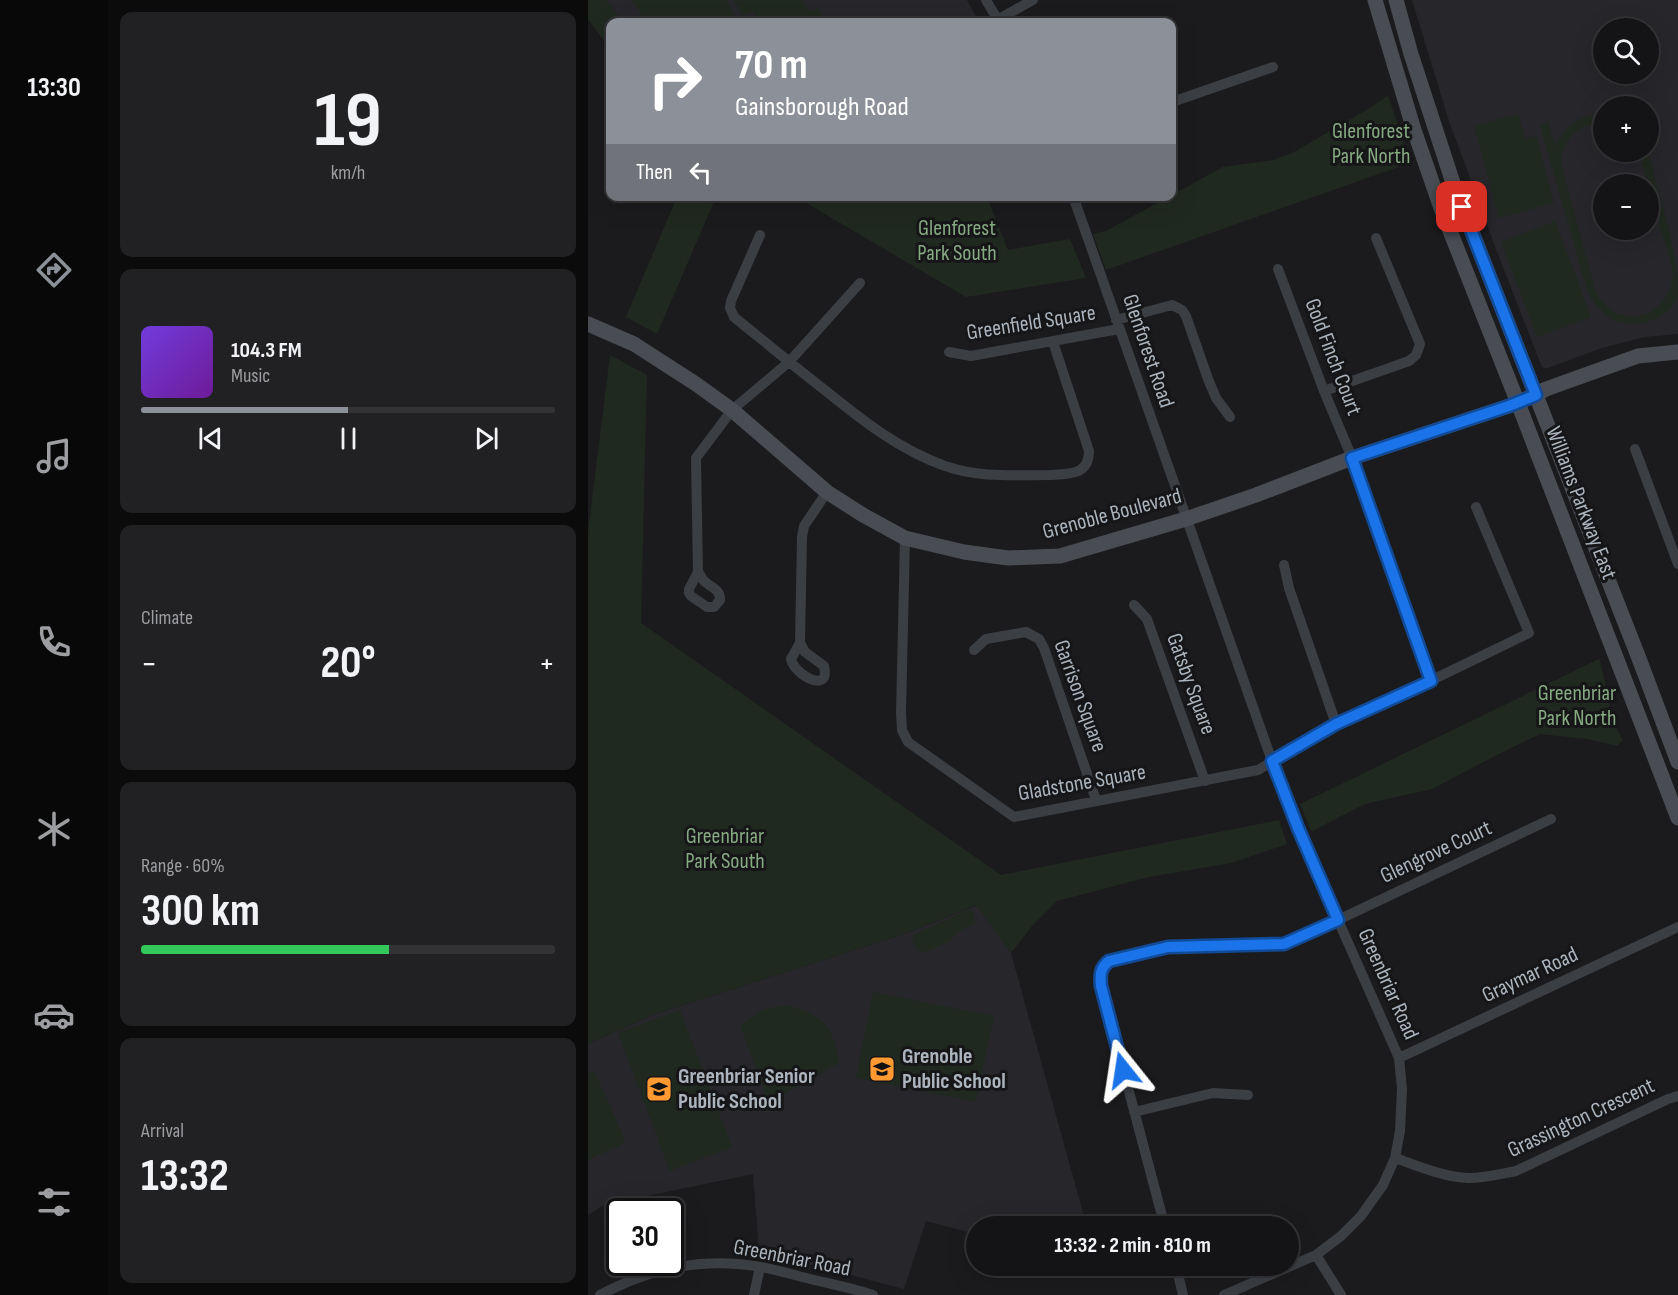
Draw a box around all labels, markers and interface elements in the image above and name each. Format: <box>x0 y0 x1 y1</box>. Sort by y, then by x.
map controls <box>1593 18 1659 240</box>
button: search <box>1593 18 1659 84</box>
text: 70 m <box>735 40 808 91</box>
icon: right <box>636 42 714 120</box>
text: 13:30 <box>27 72 81 104</box>
text: 19 <box>314 75 382 168</box>
text: Gainsborough Road <box>735 91 909 123</box>
button: + <box>1593 96 1659 162</box>
park label: Glenforest Park North <box>1332 118 1410 170</box>
icon: left <box>684 156 717 189</box>
text: Then <box>636 159 672 186</box>
text: km/h <box>331 161 365 185</box>
button: − <box>1593 174 1659 240</box>
pin <box>1436 181 1487 232</box>
icon: arrive <box>1445 190 1478 223</box>
park label: Glenforest Park South <box>917 215 997 267</box>
icon: directions <box>33 249 75 291</box>
street label: Glenforest Road <box>1116 291 1180 411</box>
street label: Gold Finch Court <box>1298 295 1368 419</box>
street label: Greenfield Square <box>965 299 1097 347</box>
text: 104.3 FM <box>231 337 302 364</box>
text: Music <box>231 364 270 388</box>
icon: previous <box>194 422 227 455</box>
icon: pause <box>332 422 365 455</box>
icon: next <box>470 422 503 455</box>
street label: Williams Parkway East <box>1539 423 1623 584</box>
icon: music <box>33 435 75 477</box>
street label: Grenoble Boulevard <box>1040 483 1184 545</box>
text: Climate <box>141 606 193 630</box>
icon: phone <box>33 621 75 663</box>
street label: Gatsby Square <box>1160 630 1222 738</box>
text: 20° <box>320 636 376 691</box>
street label: Garrison Square <box>1047 636 1113 756</box>
text: − <box>141 644 157 684</box>
text: + <box>539 644 555 684</box>
park label: Greenbriar Park North <box>1538 680 1616 732</box>
street label: Gladstone Square <box>1016 758 1148 808</box>
icon: climate <box>33 808 75 850</box>
street label: Glengrove Court <box>1376 814 1496 890</box>
park label: Greenbriar Park South <box>685 823 765 875</box>
text: Range · 60% <box>141 854 225 878</box>
text: 300 km <box>141 884 260 939</box>
street label: Greenbriar Road <box>1352 924 1424 1044</box>
street label: Graymar Road <box>1478 941 1582 1009</box>
icon: car <box>33 994 75 1036</box>
position arrow <box>1091 1038 1155 1102</box>
place label: Grenoble Public School <box>902 1043 1006 1095</box>
school or university icon: Grenoble Public School <box>867 1054 897 1084</box>
place label: Greenbriar Senior Public School <box>678 1063 815 1115</box>
street label: Grassington Crescent <box>1503 1072 1659 1164</box>
school or university icon: Greenbriar Senior Public School <box>644 1074 674 1104</box>
text: Arrival <box>141 1119 184 1143</box>
text: 13:32 <box>141 1149 229 1204</box>
icon: filters <box>33 1181 75 1223</box>
speed limit sign: 30 <box>606 1198 684 1276</box>
text: 13:32 · 2 min · 810 m <box>1054 1232 1211 1259</box>
street label: Greenbriar Road <box>731 1233 853 1283</box>

